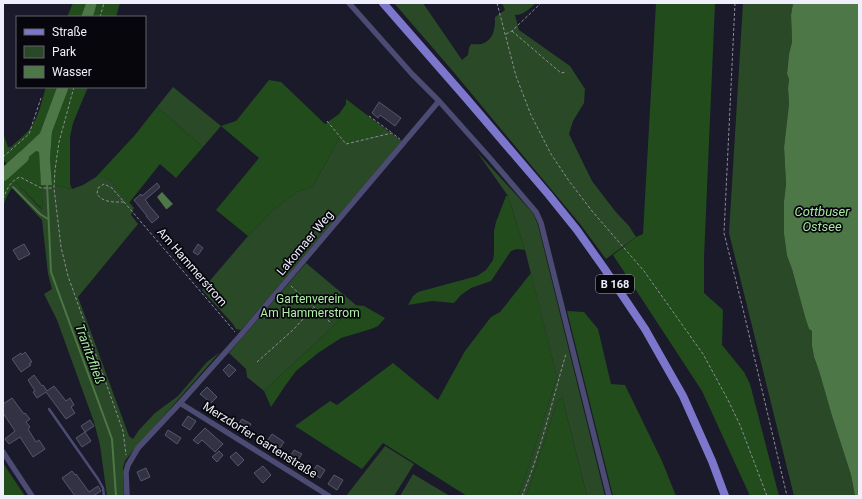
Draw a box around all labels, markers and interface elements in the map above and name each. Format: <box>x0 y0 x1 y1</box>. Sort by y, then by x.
legend <box>16 16 146 88</box>
text: Straße <box>52 25 87 39</box>
text: Park <box>52 45 77 59</box>
text: Wasser <box>52 65 92 79</box>
water label: Cottbuser Ostsee <box>794 204 850 234</box>
street label: Lakomaer Weg <box>274 208 336 278</box>
street label: Am Hammerstrom <box>154 225 230 309</box>
road number: B 168 <box>596 275 634 293</box>
park label: Gartenverein Am Hammerstrom <box>260 292 360 320</box>
water label: Tranitzfließ <box>72 322 108 386</box>
street label: Merzdorfer Gartenstraße <box>200 399 320 481</box>

